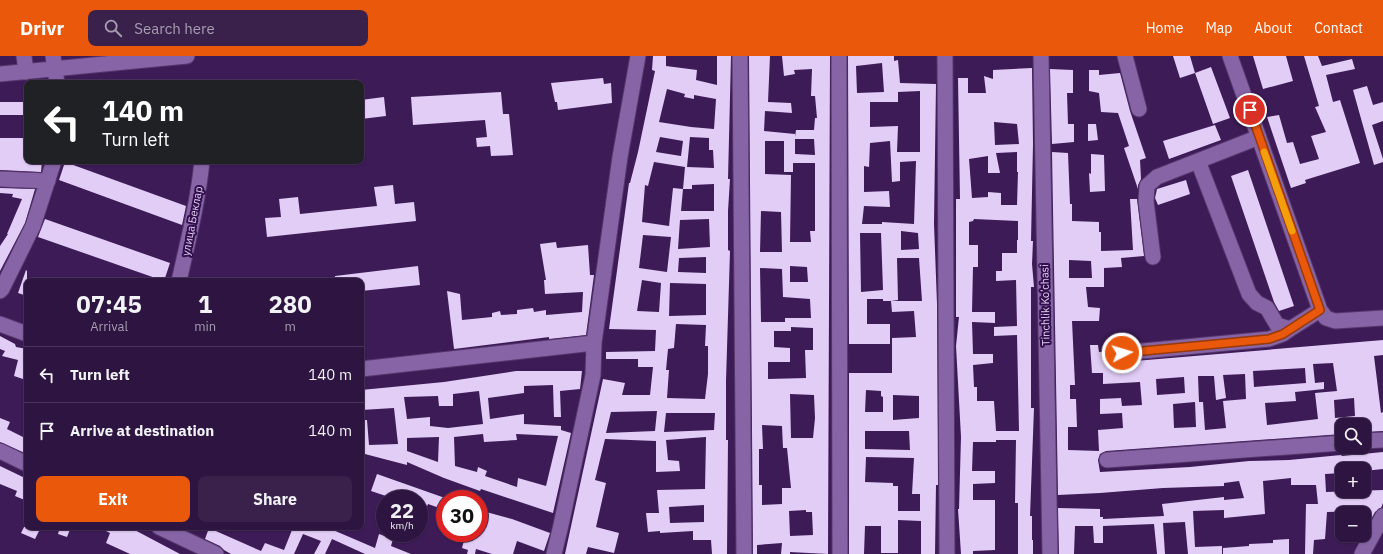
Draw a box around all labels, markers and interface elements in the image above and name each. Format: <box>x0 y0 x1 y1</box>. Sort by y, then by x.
search box <box>88 10 368 46</box>
text: Drivr <box>20 16 64 40</box>
icon: search <box>102 17 124 39</box>
text: Search here <box>134 19 215 38</box>
text: Home <box>1146 19 1183 37</box>
text: Map <box>1205 19 1232 37</box>
text: About <box>1254 19 1292 37</box>
text: Contact <box>1314 19 1363 37</box>
text: 140 m <box>102 92 184 129</box>
pin <box>1233 93 1267 127</box>
icon: left <box>36 96 88 148</box>
icon: arrive <box>1239 99 1261 121</box>
text: Turn left <box>102 128 170 151</box>
street label: улица Беклар <box>178 185 206 257</box>
street label: Tinchlik Ko’chasi <box>1037 264 1053 346</box>
text: 07:45 <box>76 288 142 320</box>
text: 1 <box>198 288 212 320</box>
text: 280 <box>268 288 312 320</box>
text: Arrival <box>90 318 128 335</box>
text: min <box>194 318 216 335</box>
text: m <box>284 318 296 335</box>
position arrow <box>1101 332 1143 374</box>
icon: left <box>36 364 58 386</box>
text: Turn left <box>70 365 130 384</box>
text: 140 m <box>308 365 352 384</box>
map controls <box>1335 418 1371 542</box>
button: search <box>1335 418 1371 454</box>
icon: arrive <box>36 420 58 442</box>
text: Arrive at destination <box>70 421 214 440</box>
text: 140 m <box>308 421 352 440</box>
button: + <box>1335 462 1371 498</box>
button: Exit <box>36 476 190 522</box>
button: Share <box>198 476 352 522</box>
speed limit sign: 30 <box>436 490 488 542</box>
text: 22 <box>390 497 414 524</box>
button: − <box>1335 506 1371 542</box>
text: km/h <box>390 519 414 532</box>

